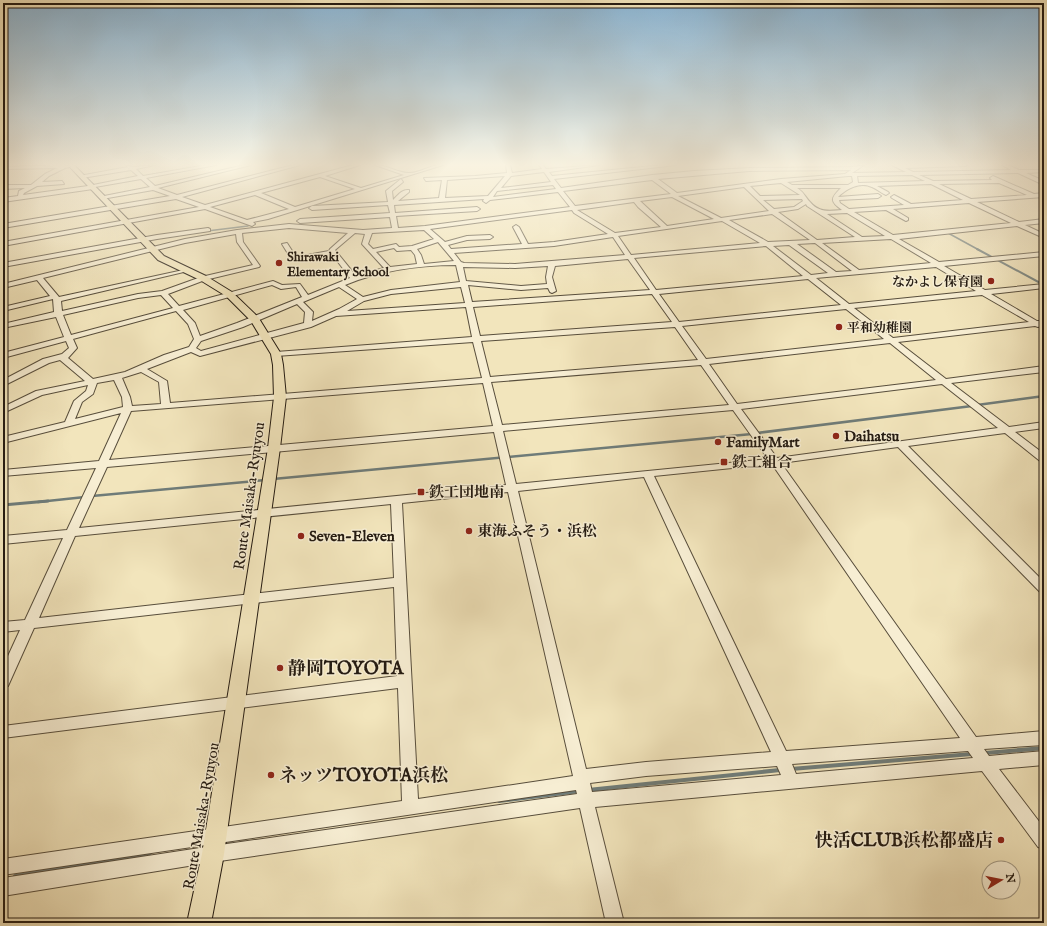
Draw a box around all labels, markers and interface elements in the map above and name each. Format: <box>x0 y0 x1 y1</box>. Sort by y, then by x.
place label: Shirawaki Elementary School <box>287 249 389 281</box>
marker: Shirawaki Elementary School <box>274 258 284 268</box>
place label: なかよし保育園 <box>892 274 983 291</box>
marker: なかよし保育園 <box>986 276 996 286</box>
place label: 平和幼稚園 <box>847 320 912 337</box>
marker: 平和幼稚園 <box>834 322 844 332</box>
street label: Route Maisaka-Ryuyou <box>230 421 269 571</box>
place label: Daihatsu <box>844 427 899 446</box>
marker: Daihatsu <box>831 431 841 441</box>
place label: FamilyMart <box>726 433 800 452</box>
marker: FamilyMart <box>713 437 723 447</box>
place label: 鉄工組合 <box>732 453 792 472</box>
marker: 鉄工組合 <box>719 457 729 467</box>
place label: 鉄工団地南 <box>429 483 504 502</box>
marker: 鉄工団地南 <box>416 487 426 497</box>
place label: 東海ふそう・浜松 <box>477 522 597 541</box>
marker: 東海ふそう・浜松 <box>464 526 474 536</box>
place label: Seven-Eleven <box>309 527 395 546</box>
marker: Seven-Eleven <box>296 531 306 541</box>
place label: 静岡TOYOTA <box>288 658 404 681</box>
marker: 静岡TOYOTA <box>275 663 285 673</box>
street label: Route Maisaka-Ryuyou <box>179 741 224 891</box>
place label: ネッツTOYOTA浜松 <box>279 765 448 788</box>
marker: ネッツTOYOTA浜松 <box>266 770 276 780</box>
place label: 快活CLUB浜松都盛店 <box>815 830 993 853</box>
marker: 快活CLUB浜松都盛店 <box>996 835 1006 845</box>
north arrow <box>981 860 1021 900</box>
text: N <box>1002 872 1018 885</box>

